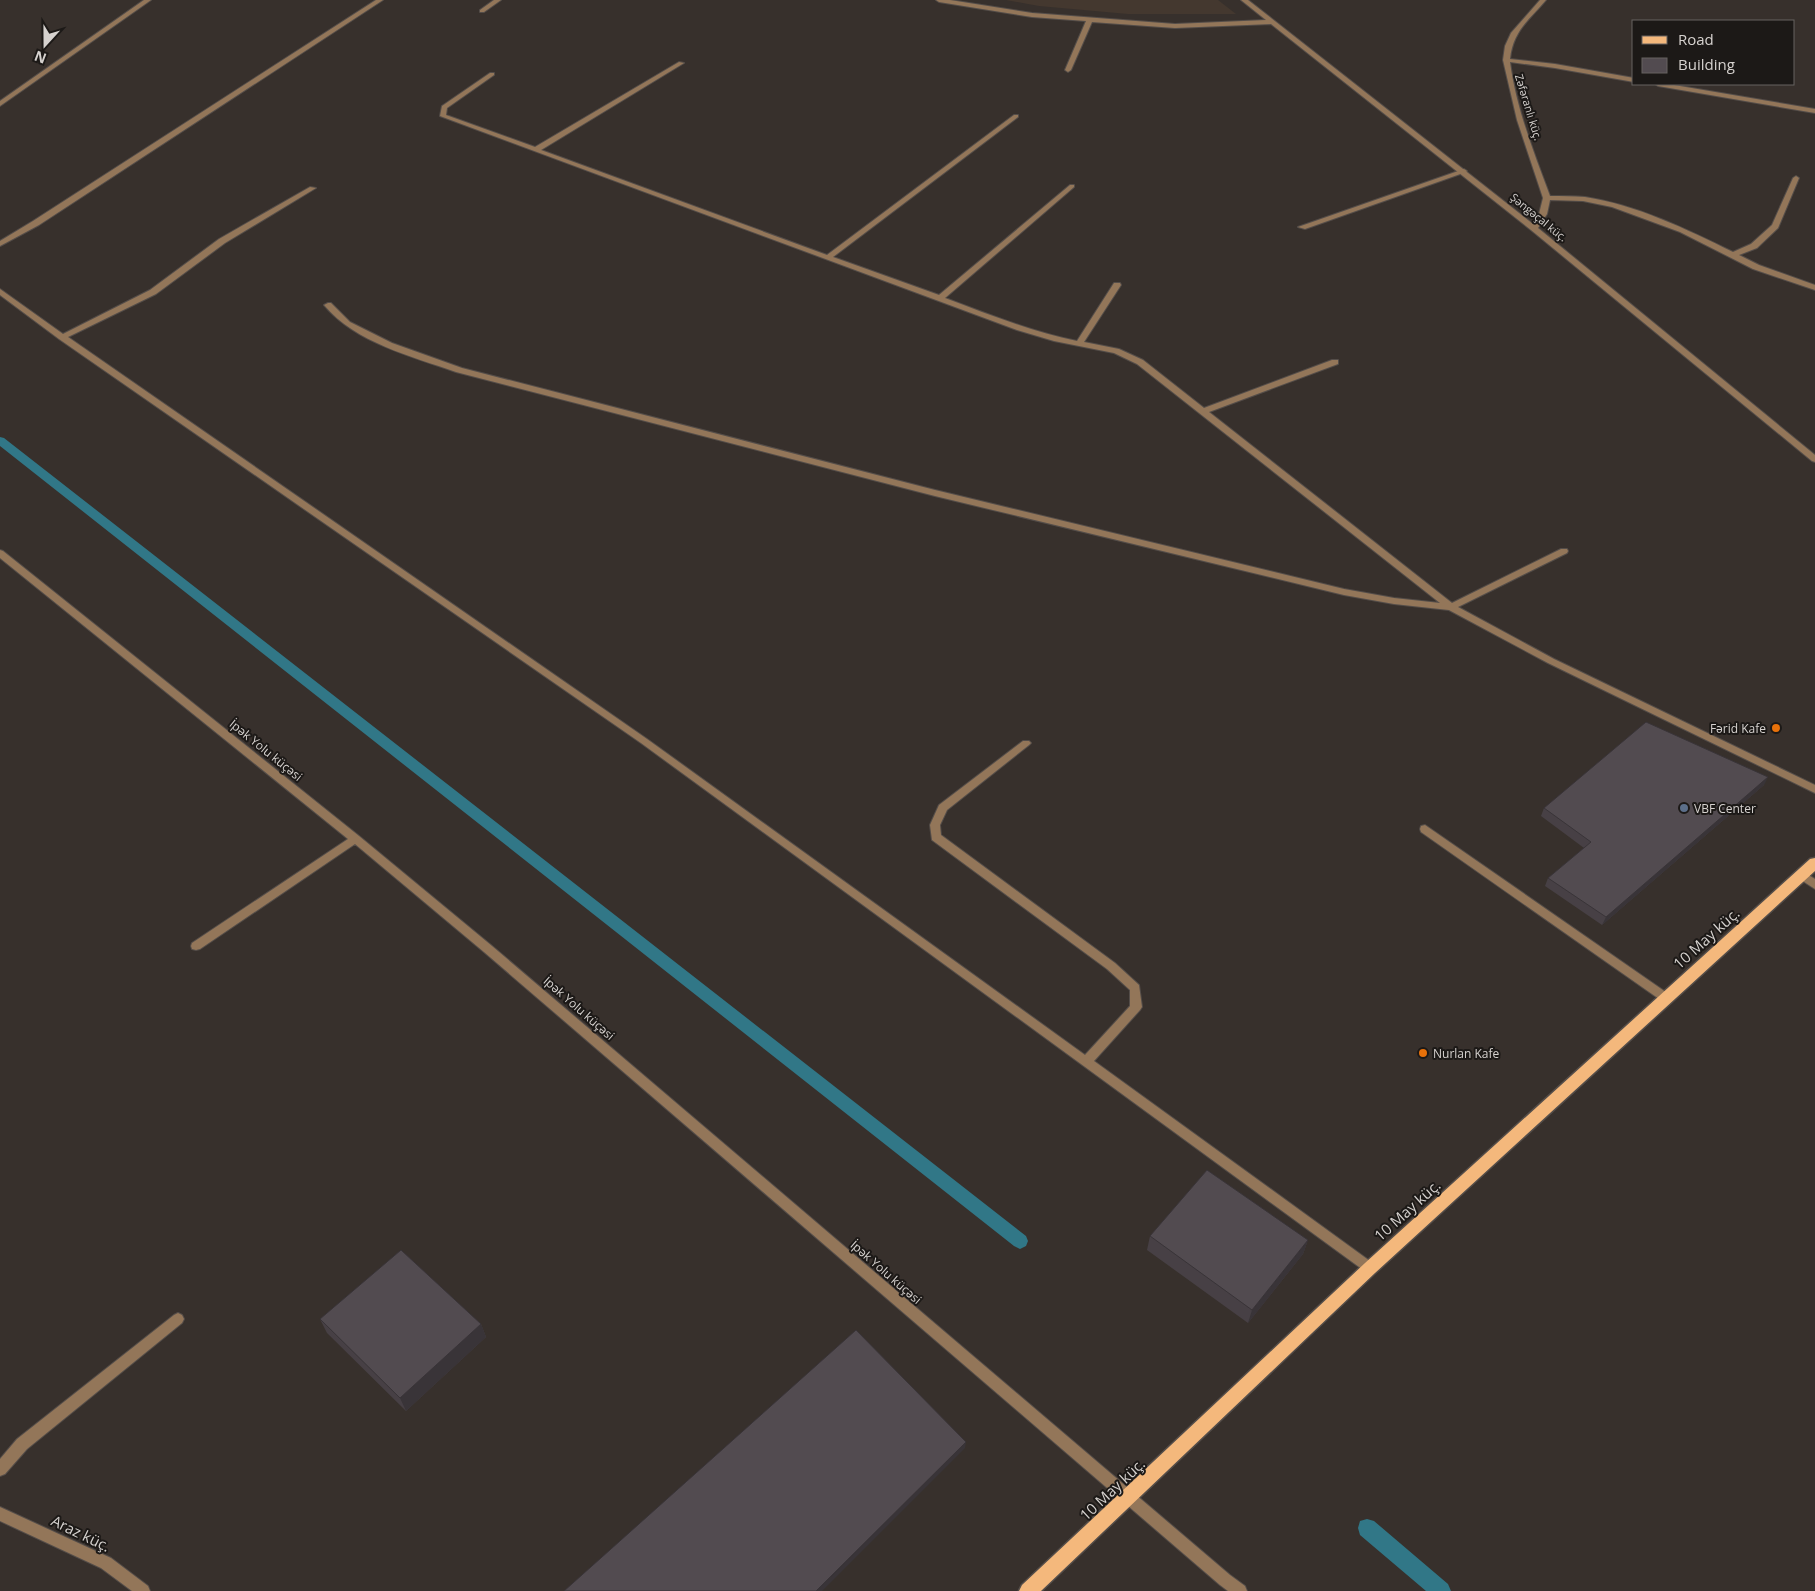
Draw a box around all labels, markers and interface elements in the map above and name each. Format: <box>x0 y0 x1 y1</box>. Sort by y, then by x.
north arrow <box>20 20 70 70</box>
legend <box>1632 20 1795 85</box>
text: Road <box>1678 29 1714 49</box>
text: N <box>31 47 49 69</box>
text: Building <box>1678 54 1735 74</box>
street label: Zəfəranlı küç. <box>1512 72 1546 142</box>
street label: Şəngəçal küç. <box>1508 190 1571 245</box>
street label: İpək Yolu küçəsi <box>226 715 306 785</box>
place label: Fərid Kafe <box>1710 720 1766 737</box>
marker: Fərid Kafe <box>1770 722 1782 734</box>
place label: VBF Center <box>1694 800 1756 817</box>
marker: VBF Center <box>1678 802 1690 814</box>
street label: 10 May küç. <box>1669 903 1743 973</box>
street label: İpək Yolu küçəsi <box>540 972 618 1044</box>
place label: Nurlan Kafe <box>1433 1045 1500 1062</box>
marker: Nurlan Kafe <box>1417 1047 1429 1059</box>
street label: 10 May küç. <box>1370 1175 1444 1245</box>
street label: İpək Yolu küçəsi <box>847 1236 925 1308</box>
street label: 10 May küç. <box>1075 1454 1149 1524</box>
street label: Araz küç. <box>48 1510 114 1556</box>

